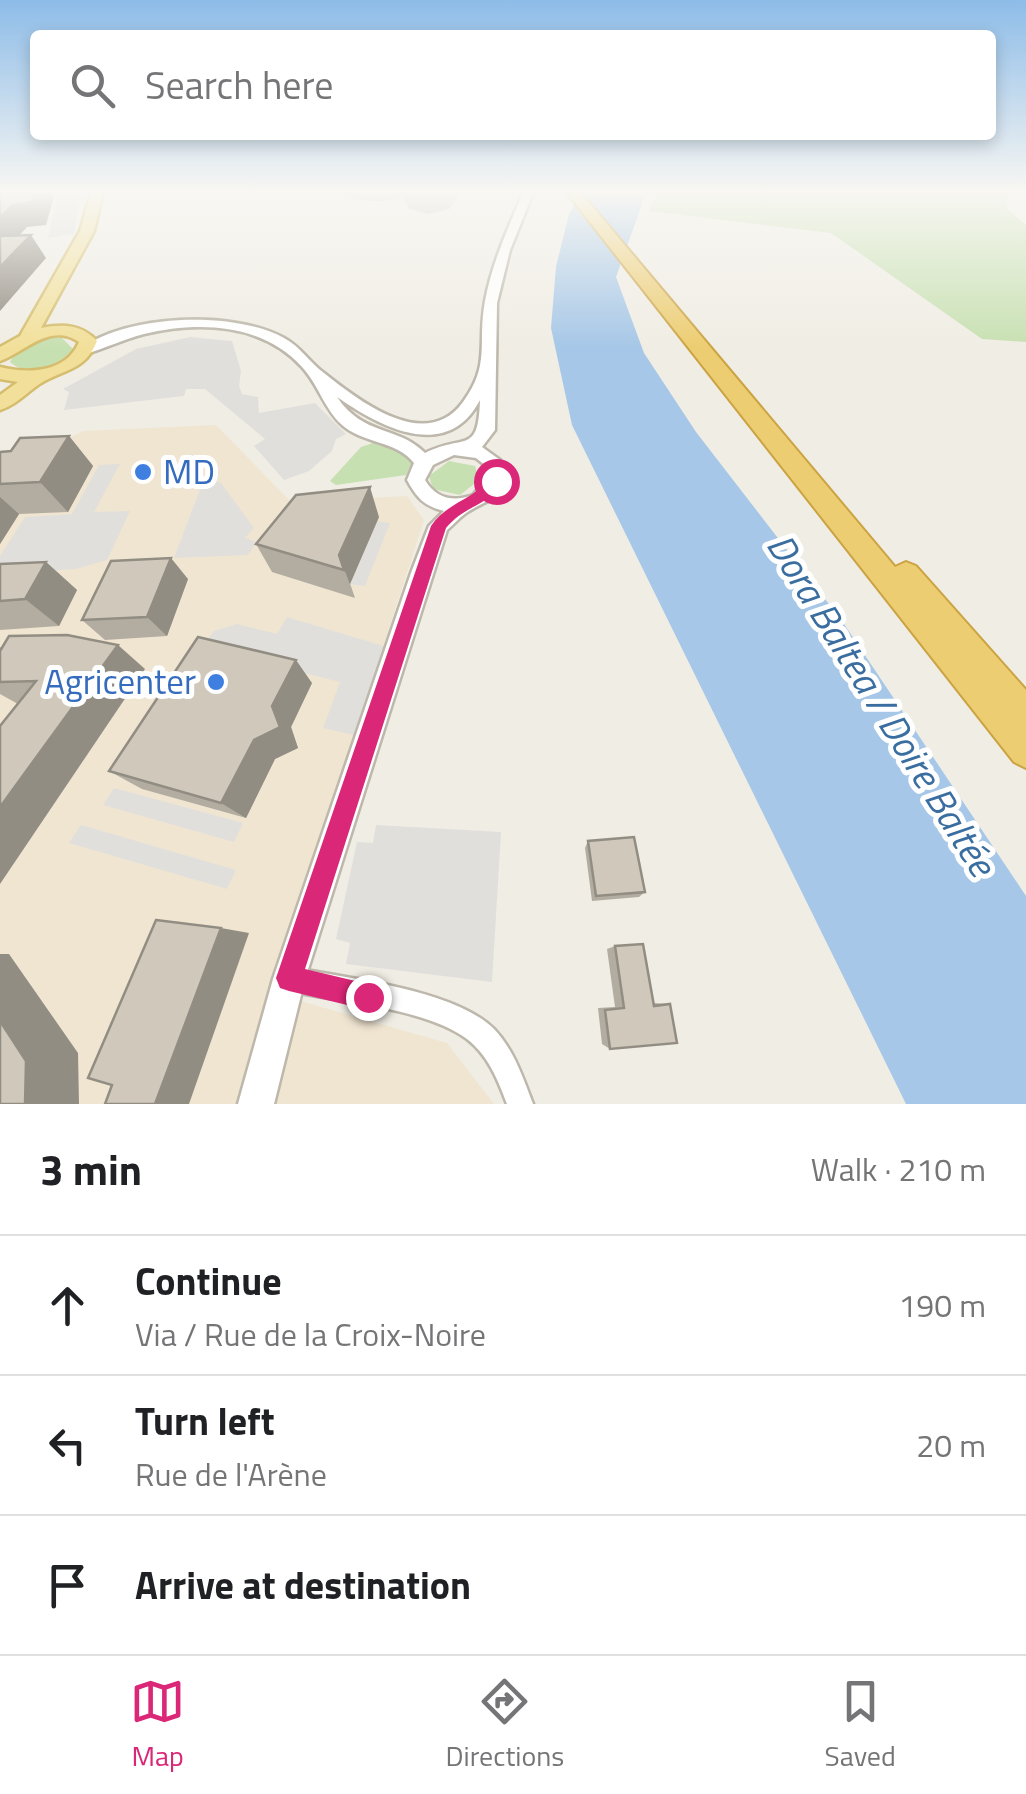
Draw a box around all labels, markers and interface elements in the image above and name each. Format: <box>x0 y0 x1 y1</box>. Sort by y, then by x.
search box <box>30 30 996 140</box>
text: Search here <box>145 56 333 114</box>
icon: search <box>65 58 120 113</box>
place label: MD <box>163 444 215 498</box>
route start <box>474 459 520 505</box>
marker: MD <box>132 461 154 483</box>
water label: Dora Baltea / Doire Baltée <box>753 522 1012 889</box>
place label: Agricenter <box>44 654 196 708</box>
marker: Agricenter <box>205 671 227 693</box>
route end <box>346 975 392 1021</box>
text: 3 min <box>40 1137 142 1201</box>
text: Walk · 210 m <box>811 1145 986 1193</box>
text: Continue <box>135 1252 282 1310</box>
icon: ahead <box>40 1278 95 1333</box>
text: 190 m <box>898 1281 986 1329</box>
text: Via / Rue de la Croix-Noire <box>135 1310 486 1358</box>
text: Turn left <box>135 1392 275 1450</box>
icon: left <box>40 1418 95 1473</box>
text: 20 m <box>916 1421 986 1469</box>
text: Rue de l'Arène <box>135 1450 327 1498</box>
text: Arrive at destination <box>135 1556 471 1614</box>
icon: arrive <box>40 1558 95 1613</box>
tab: Map <box>130 1674 185 1777</box>
tab: Directions <box>445 1674 564 1777</box>
tab: Saved <box>825 1674 896 1777</box>

